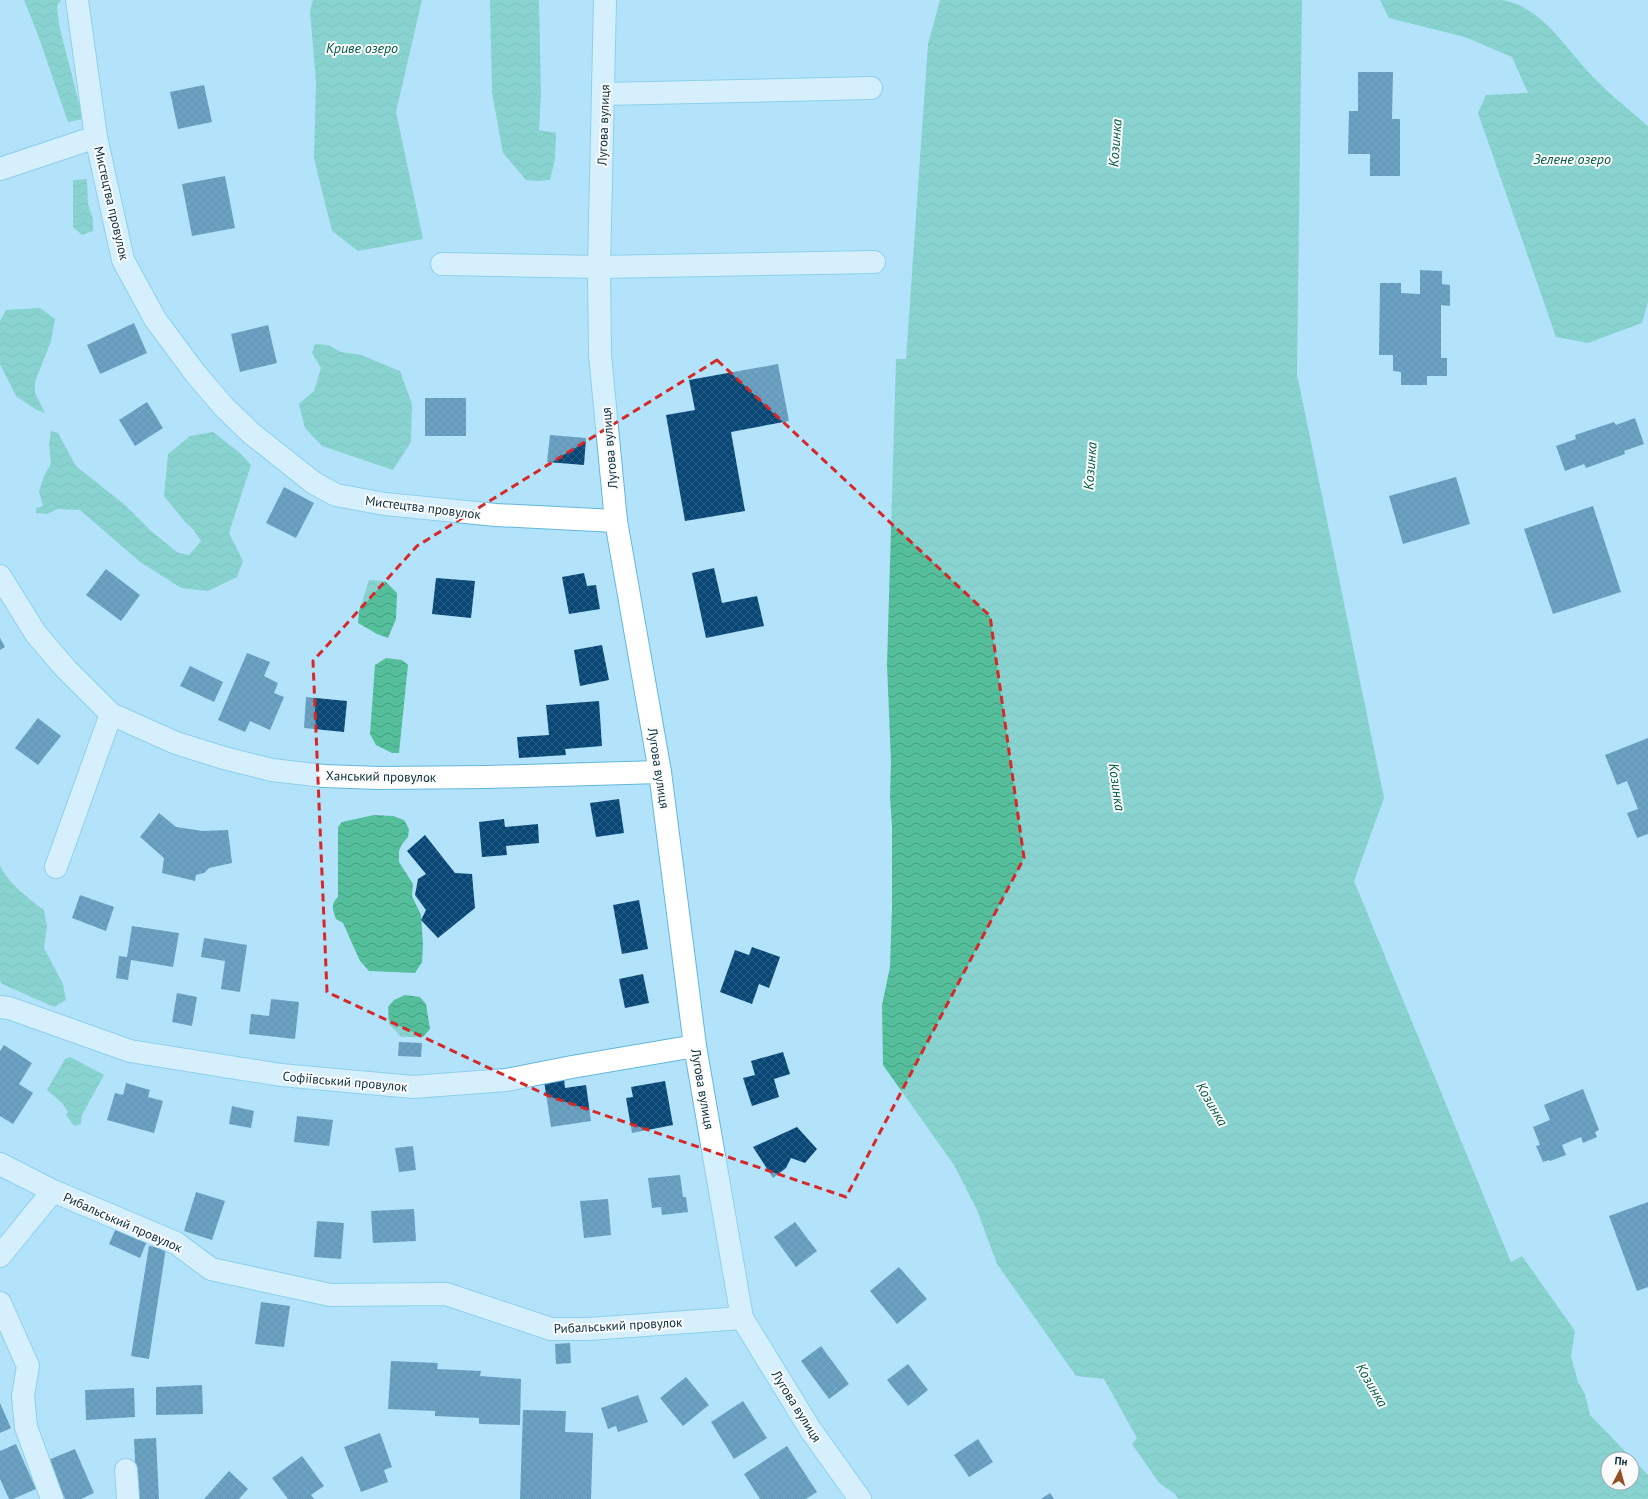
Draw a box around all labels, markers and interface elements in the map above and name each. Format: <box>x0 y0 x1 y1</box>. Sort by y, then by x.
water label: Криве озеро <box>326 39 398 57</box>
street label: Лугова вулиця <box>594 84 613 167</box>
water label: Козинка <box>1104 118 1126 168</box>
street label: Мистецтва провулок <box>90 145 133 262</box>
water label: Зелене озеро <box>1533 150 1611 168</box>
street label: Лугова вулиця <box>597 407 622 490</box>
water label: Козинка <box>1079 441 1101 491</box>
street label: Мистецтва провулок <box>364 492 482 523</box>
street label: Лугова вулиця <box>644 726 673 810</box>
water label: Козинка <box>1105 762 1129 812</box>
street label: Ханський провулок <box>326 767 437 786</box>
street label: Лугова вулиця <box>687 1047 718 1131</box>
street label: Софіївський провулок <box>282 1068 409 1095</box>
water label: Козинка <box>1192 1079 1232 1129</box>
street label: Рибальський провулок <box>61 1189 186 1257</box>
street label: Рибальський провулок <box>553 1314 683 1337</box>
water label: Козинка <box>1352 1360 1392 1410</box>
street label: Лугова вулиця <box>767 1366 825 1445</box>
north arrow <box>1600 1451 1640 1491</box>
text: Пн <box>1614 1453 1628 1469</box>

